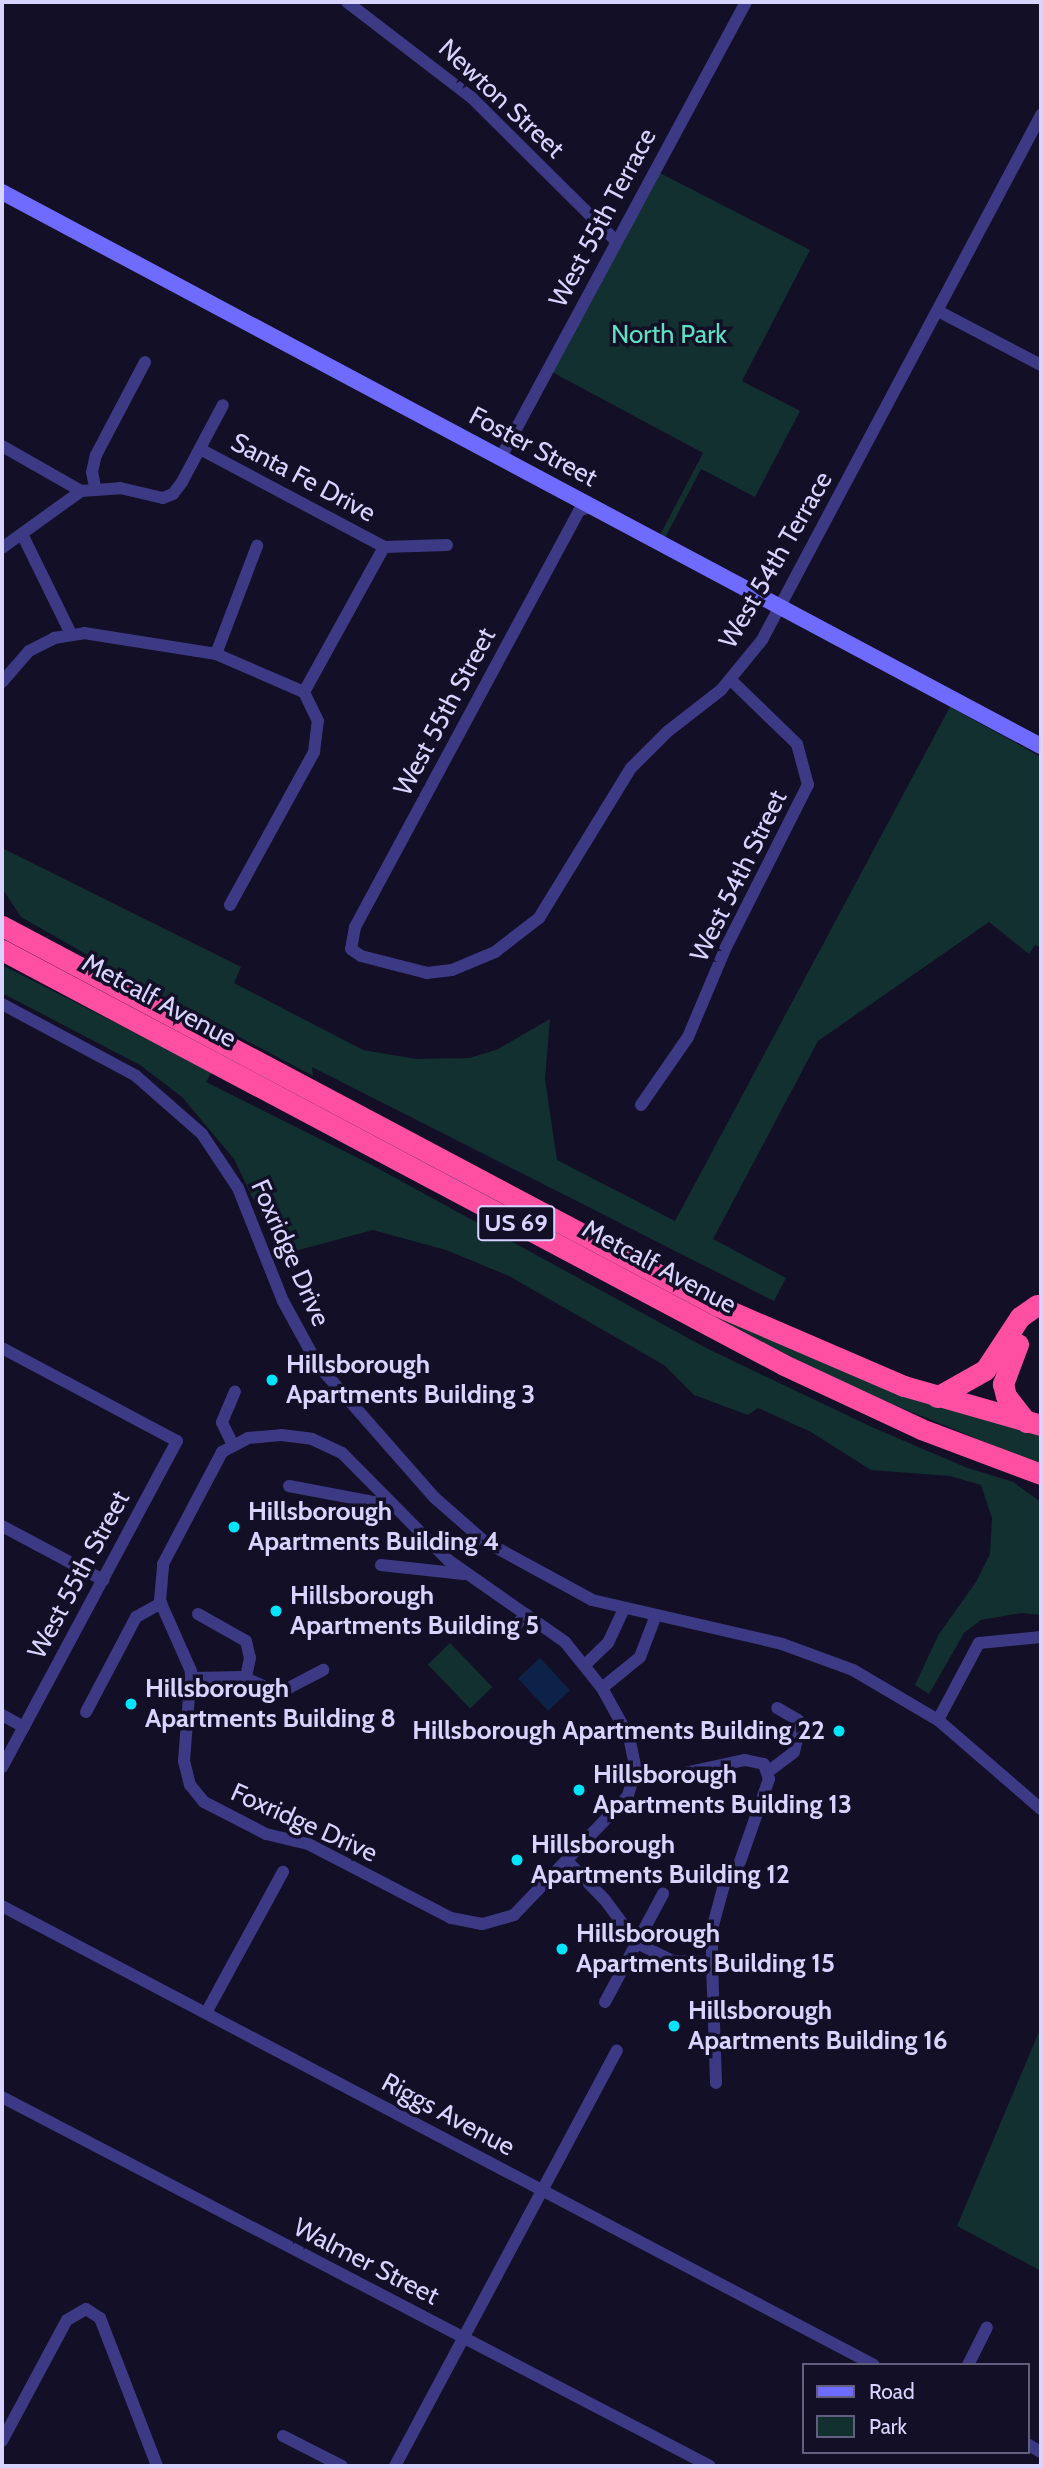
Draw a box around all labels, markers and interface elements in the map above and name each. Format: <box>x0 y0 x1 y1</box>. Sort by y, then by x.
street label: Newton Street <box>432 33 570 165</box>
street label: West 55th Terrace <box>543 123 663 313</box>
park label: North Park <box>611 319 727 351</box>
street label: Foster Street <box>464 400 602 494</box>
street label: Santa Fe Drive <box>225 427 381 529</box>
street label: West 54th Terrace <box>713 466 839 654</box>
street label: West 55th Street <box>388 623 502 801</box>
street label: West 54th Street <box>684 785 794 967</box>
street label: Metcalf Avenue <box>77 947 241 1055</box>
street label: Foxridge Drive <box>244 1175 336 1331</box>
road number: US 69 <box>476 1203 556 1244</box>
street label: Metcalf Avenue <box>577 1213 741 1321</box>
place label: Hillsborough Apartments Building 3 <box>286 1349 535 1410</box>
marker: Hillsborough Apartments Building 3 <box>264 1372 280 1388</box>
street label: West 55th Street <box>22 1486 136 1664</box>
place label: Hillsborough Apartments Building 4 <box>248 1496 499 1558</box>
marker: Hillsborough Apartments Building 4 <box>226 1519 242 1535</box>
place label: Hillsborough Apartments Building 5 <box>290 1580 539 1642</box>
marker: Hillsborough Apartments Building 5 <box>268 1603 284 1619</box>
place label: Hillsborough Apartments Building 8 <box>145 1673 396 1734</box>
marker: Hillsborough Apartments Building 8 <box>123 1696 139 1712</box>
place label: Hillsborough Apartments Building 22 <box>412 1715 825 1747</box>
marker: Hillsborough Apartments Building 22 <box>831 1723 847 1739</box>
place label: Hillsborough Apartments Building 13 <box>593 1759 852 1820</box>
street label: Foxridge Drive <box>226 1777 382 1869</box>
marker: Hillsborough Apartments Building 13 <box>571 1782 587 1798</box>
place label: Hillsborough Apartments Building 12 <box>531 1829 790 1890</box>
marker: Hillsborough Apartments Building 12 <box>509 1852 525 1868</box>
place label: Hillsborough Apartments Building 15 <box>576 1918 835 1980</box>
marker: Hillsborough Apartments Building 15 <box>554 1941 570 1957</box>
place label: Hillsborough Apartments Building 16 <box>688 1995 948 2056</box>
marker: Hillsborough Apartments Building 16 <box>666 2018 682 2034</box>
street label: Riggs Avenue <box>376 2067 520 2163</box>
street label: Walmer Street <box>288 2212 444 2312</box>
legend <box>802 2363 1029 2454</box>
text: Road <box>869 2379 915 2404</box>
text: Park <box>869 2414 907 2439</box>

